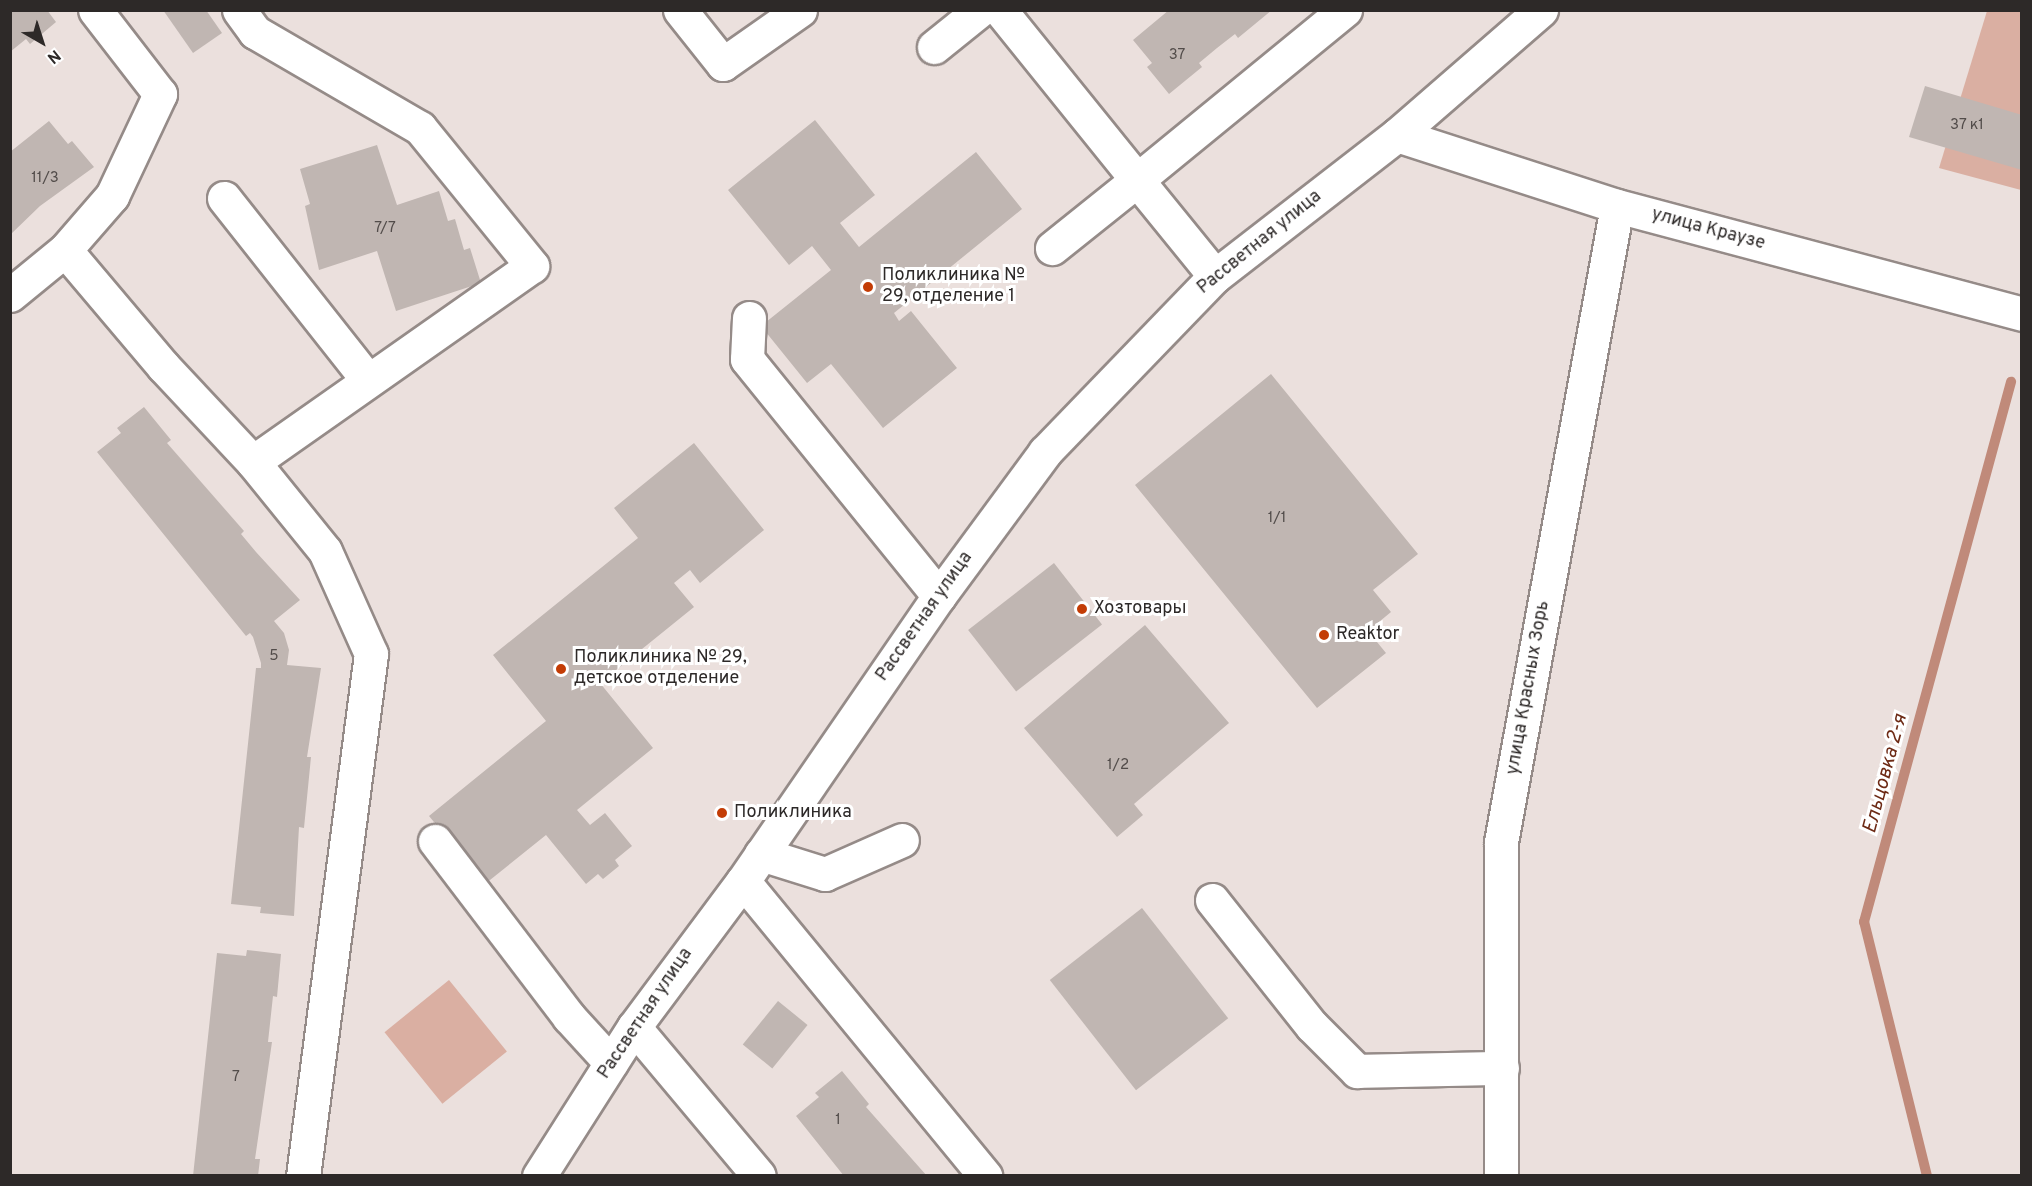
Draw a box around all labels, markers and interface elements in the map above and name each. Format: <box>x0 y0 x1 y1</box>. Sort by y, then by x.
north arrow <box>12 12 72 72</box>
text: N <box>43 45 64 67</box>
house number: 37 <box>1169 47 1185 65</box>
house number: 37 к1 <box>1950 117 1984 135</box>
house number: 11/3 <box>31 170 59 188</box>
street label: Рассветная улица <box>1194 186 1326 300</box>
street label: улица Краузе <box>1649 204 1767 256</box>
house number: 7/7 <box>374 220 396 238</box>
place label: Поликлиника № 29, отделение 1 <box>882 266 1025 308</box>
marker: Поликлиника № 29, отделение 1 <box>859 278 877 296</box>
house number: 1/1 <box>1268 510 1286 528</box>
street label: Рассветная улица <box>872 548 978 686</box>
place label: Хозтовары <box>1094 598 1186 620</box>
street label: улица Красных Зорь <box>1503 599 1555 777</box>
marker: Хозтовары <box>1075 602 1089 616</box>
place label: Reaktor <box>1336 624 1400 646</box>
marker: Reaktor <box>1317 628 1331 642</box>
house number: 5 <box>269 648 279 666</box>
place label: Поликлиника № 29, детское отделение <box>574 648 747 690</box>
marker: Поликлиника № 29, детское отделение <box>552 660 570 678</box>
water label: Ельцовка 2-я <box>1859 712 1913 836</box>
house number: 1/2 <box>1107 757 1129 775</box>
place label: Поликлиника <box>734 802 852 824</box>
marker: Поликлиника <box>715 806 729 820</box>
street label: Рассветная улица <box>594 944 698 1084</box>
house number: 7 <box>232 1069 240 1087</box>
house number: 1 <box>835 1112 841 1130</box>

